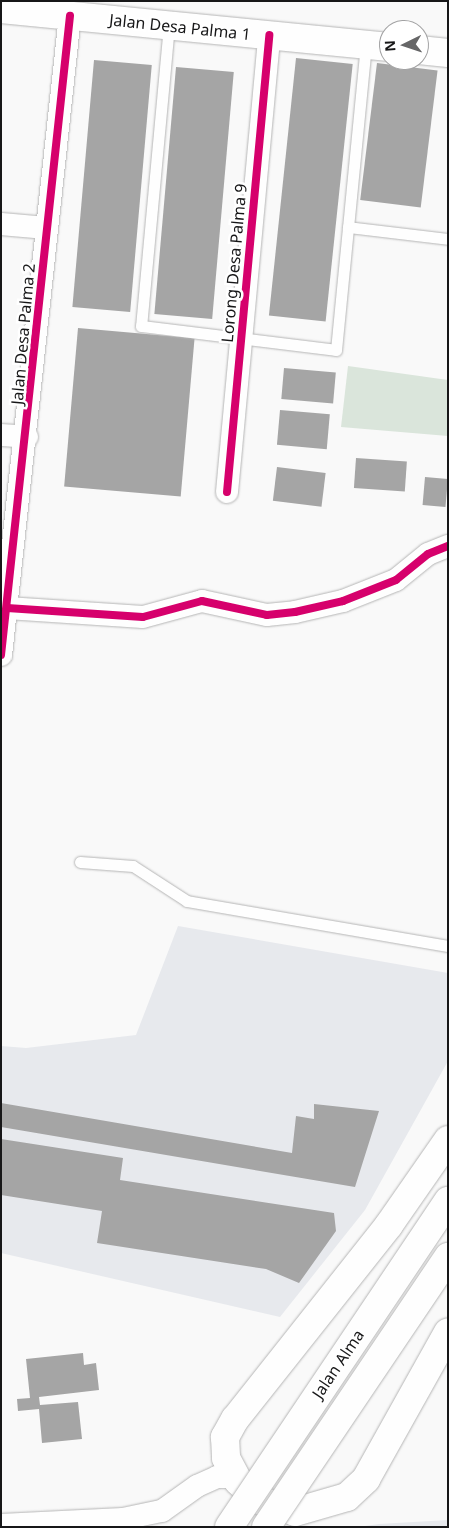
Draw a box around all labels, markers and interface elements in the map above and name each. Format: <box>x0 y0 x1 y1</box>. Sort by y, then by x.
street label: Jalan Desa Palma 1 <box>108 10 252 44</box>
north arrow <box>379 20 429 70</box>
text: N <box>380 40 399 52</box>
street label: Lorong Desa Palma 9 <box>217 183 251 343</box>
street label: Jalan Desa Palma 2 <box>7 262 39 406</box>
street label: Jalan Alma <box>308 1326 368 1402</box>

